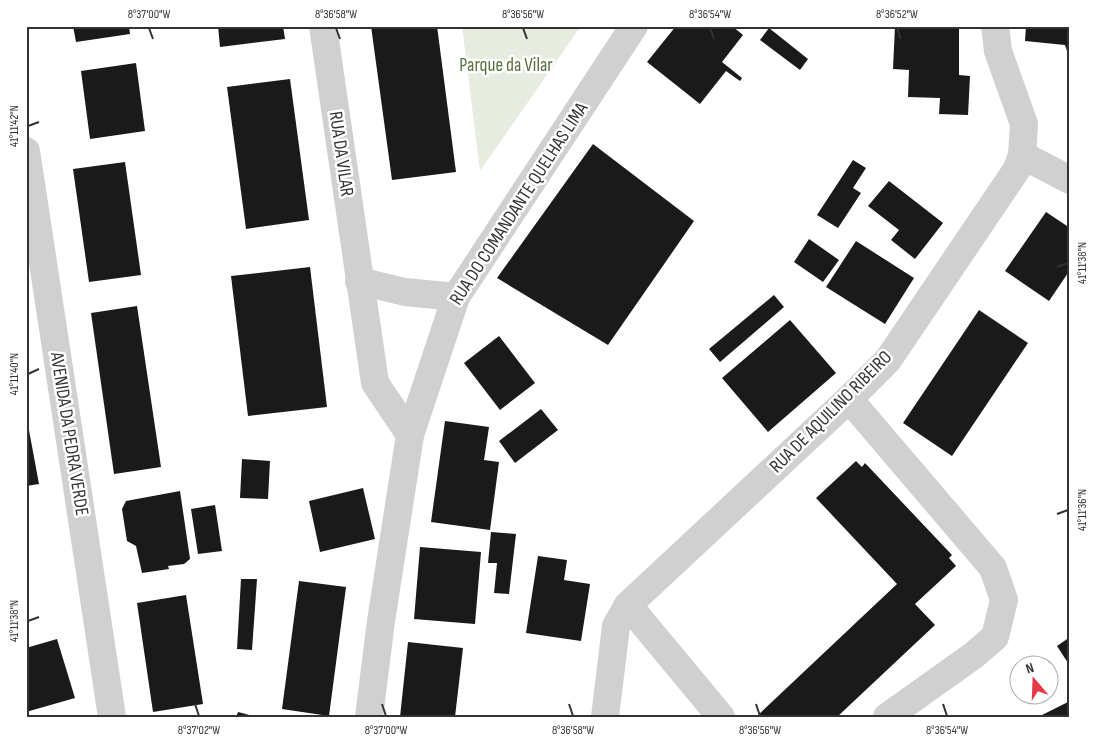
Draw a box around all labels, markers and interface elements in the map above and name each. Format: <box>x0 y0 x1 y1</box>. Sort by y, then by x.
text: 8°37'00"W <box>128 7 171 22</box>
text: 8°36'58"W <box>315 7 357 22</box>
text: 8°36'56"W <box>502 7 544 22</box>
text: 8°36'54"W <box>689 7 731 22</box>
text: 8°36'52"W <box>876 7 918 22</box>
park label: Parque da Vilar <box>459 54 553 77</box>
street label: RUA DO COMANDANTE QUELHAS LIMA <box>445 98 594 310</box>
text: 41°11'42"N <box>7 105 22 147</box>
street label: RUA DA VILAR <box>324 110 358 198</box>
text: 41°11'38"N <box>1075 242 1090 284</box>
street label: RUA DE AQUILINO RIBEIRO <box>765 346 897 478</box>
street label: AVENIDA DA PEDRA VERDE <box>45 350 93 517</box>
text: 41°11'40"N <box>7 353 22 395</box>
text: 41°11'36"N <box>1075 489 1090 531</box>
text: 41°11'38"N <box>7 600 22 642</box>
north arrow <box>1008 656 1058 706</box>
text: N <box>1024 659 1036 677</box>
text: 8°37'02"W <box>178 723 220 738</box>
text: 8°37'00"W <box>365 723 408 738</box>
text: 8°36'58"W <box>552 723 594 738</box>
text: 8°36'56"W <box>739 723 781 738</box>
text: 8°36'54"W <box>926 723 968 738</box>

